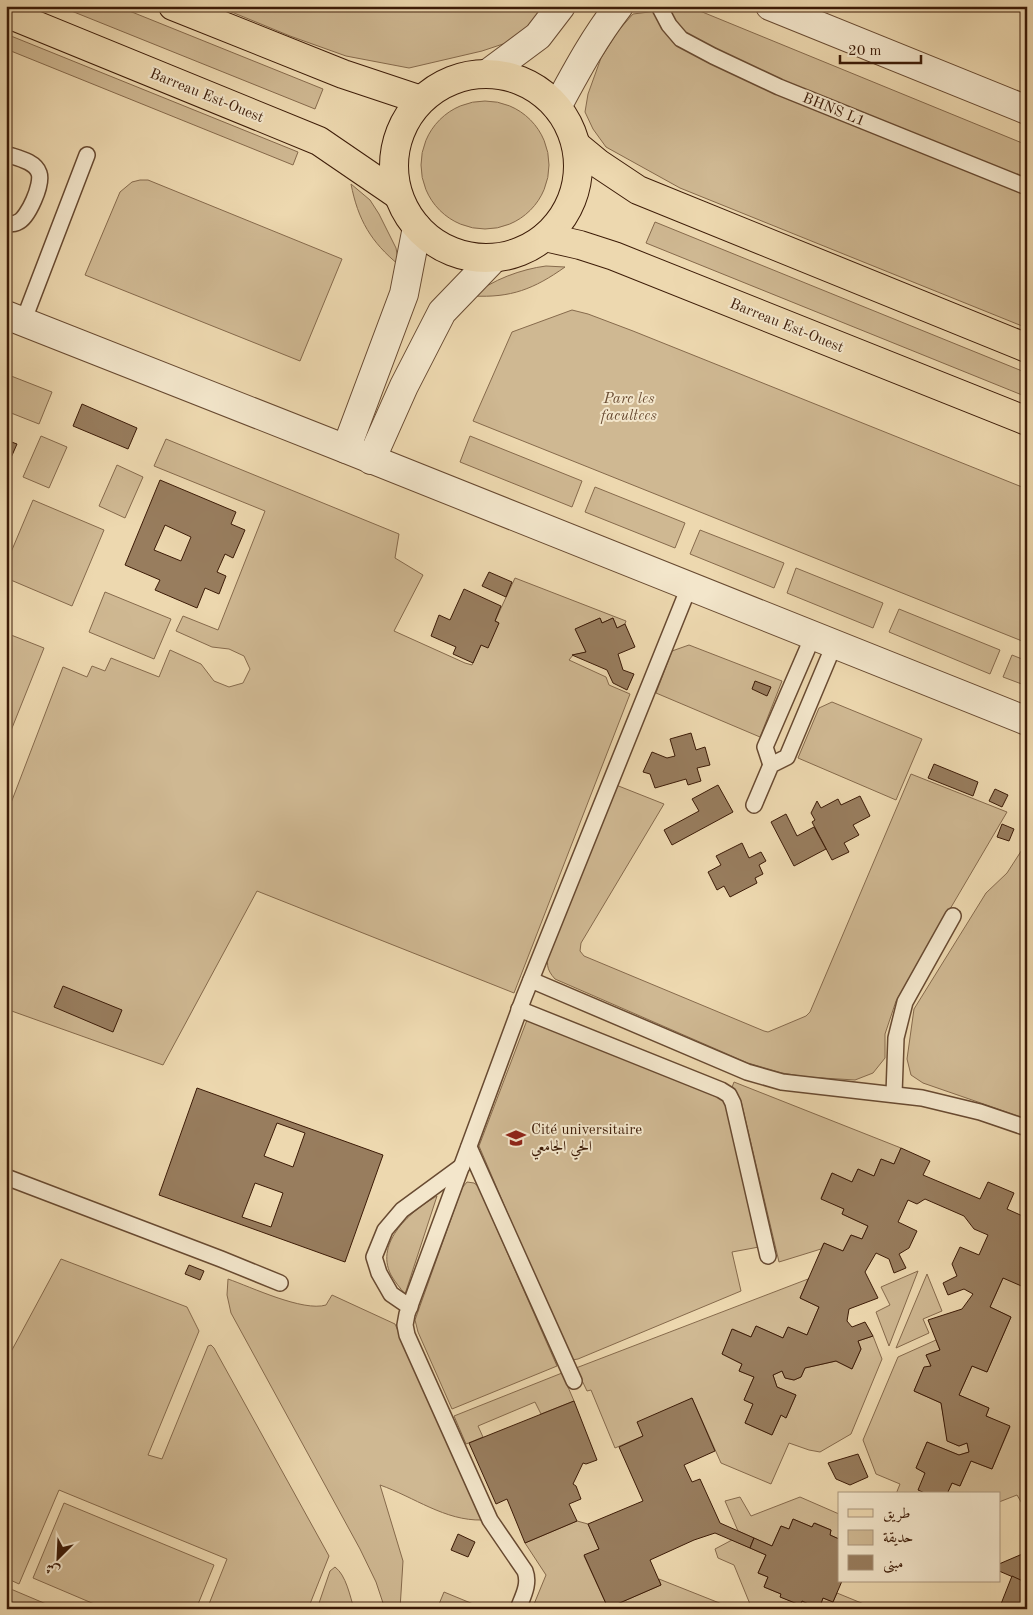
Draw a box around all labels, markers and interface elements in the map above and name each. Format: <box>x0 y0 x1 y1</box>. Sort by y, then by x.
scale bar <box>840 32 922 64</box>
text: 20 m <box>848 44 882 59</box>
street label: Barreau Est-Ouest <box>147 67 266 126</box>
street label: BHNS L1 <box>800 91 867 130</box>
street label: Barreau Est-Ouest <box>727 297 846 356</box>
park label: Parc les facultees <box>600 392 657 424</box>
place label: Cité universitaire الحي الجامعي <box>531 1123 642 1160</box>
school or university icon: Cité universitaire الحي الجامعي <box>505 1127 527 1149</box>
legend <box>838 1492 1000 1582</box>
text: طريق <box>883 1507 910 1523</box>
text: حديقة <box>883 1531 913 1546</box>
north arrow <box>32 1532 82 1582</box>
text: مبنى <box>883 1557 903 1574</box>
text: ش <box>44 1560 62 1578</box>

